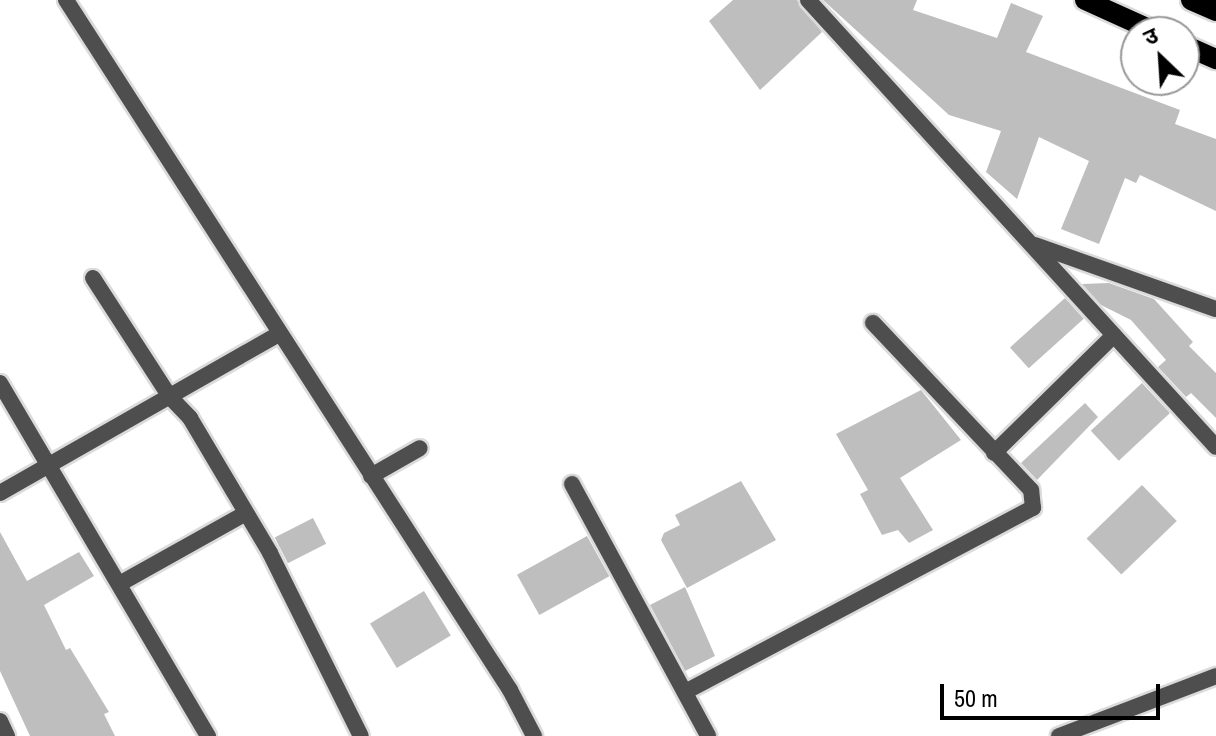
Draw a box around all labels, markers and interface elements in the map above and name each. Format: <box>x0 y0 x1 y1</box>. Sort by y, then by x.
north arrow <box>1120 16 1200 96</box>
text: उ <box>1139 20 1163 52</box>
scale bar <box>944 668 1164 718</box>
text: 50 m <box>954 682 998 714</box>

